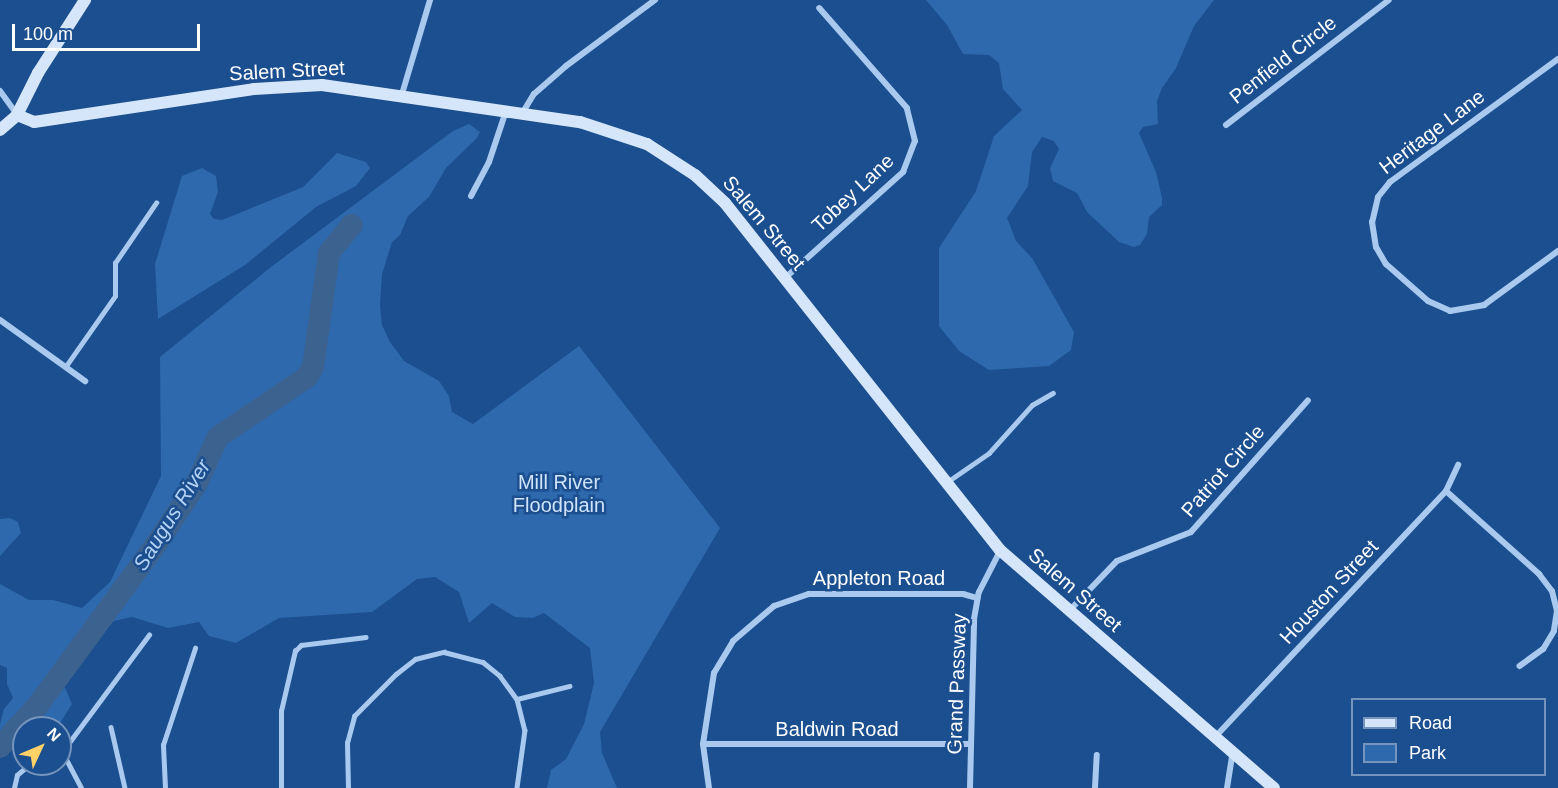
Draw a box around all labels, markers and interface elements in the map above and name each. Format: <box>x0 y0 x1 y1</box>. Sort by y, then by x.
street label: Penfield Circle <box>1225 11 1341 109</box>
scale bar <box>15 12 202 50</box>
text: 100 m <box>23 24 73 44</box>
street label: Salem Street <box>229 56 345 86</box>
street label: Heritage Lane <box>1375 85 1489 179</box>
street label: Tobey Lane <box>807 149 899 237</box>
street label: Salem Street <box>718 171 810 275</box>
street label: Patriot Circle <box>1176 420 1270 522</box>
water label: Saugus River <box>128 455 216 575</box>
park label: Mill River Floodplain <box>513 470 605 517</box>
street label: Houston Street <box>1275 535 1383 649</box>
street label: Salem Street <box>1024 543 1126 637</box>
street label: Appleton Road <box>813 566 945 590</box>
street label: Grand Passway <box>943 613 971 755</box>
legend <box>1351 698 1546 776</box>
text: Road <box>1409 713 1452 733</box>
north arrow <box>12 716 72 776</box>
street label: Baldwin Road <box>775 717 899 741</box>
text: N <box>44 724 64 745</box>
text: Park <box>1409 743 1446 763</box>

